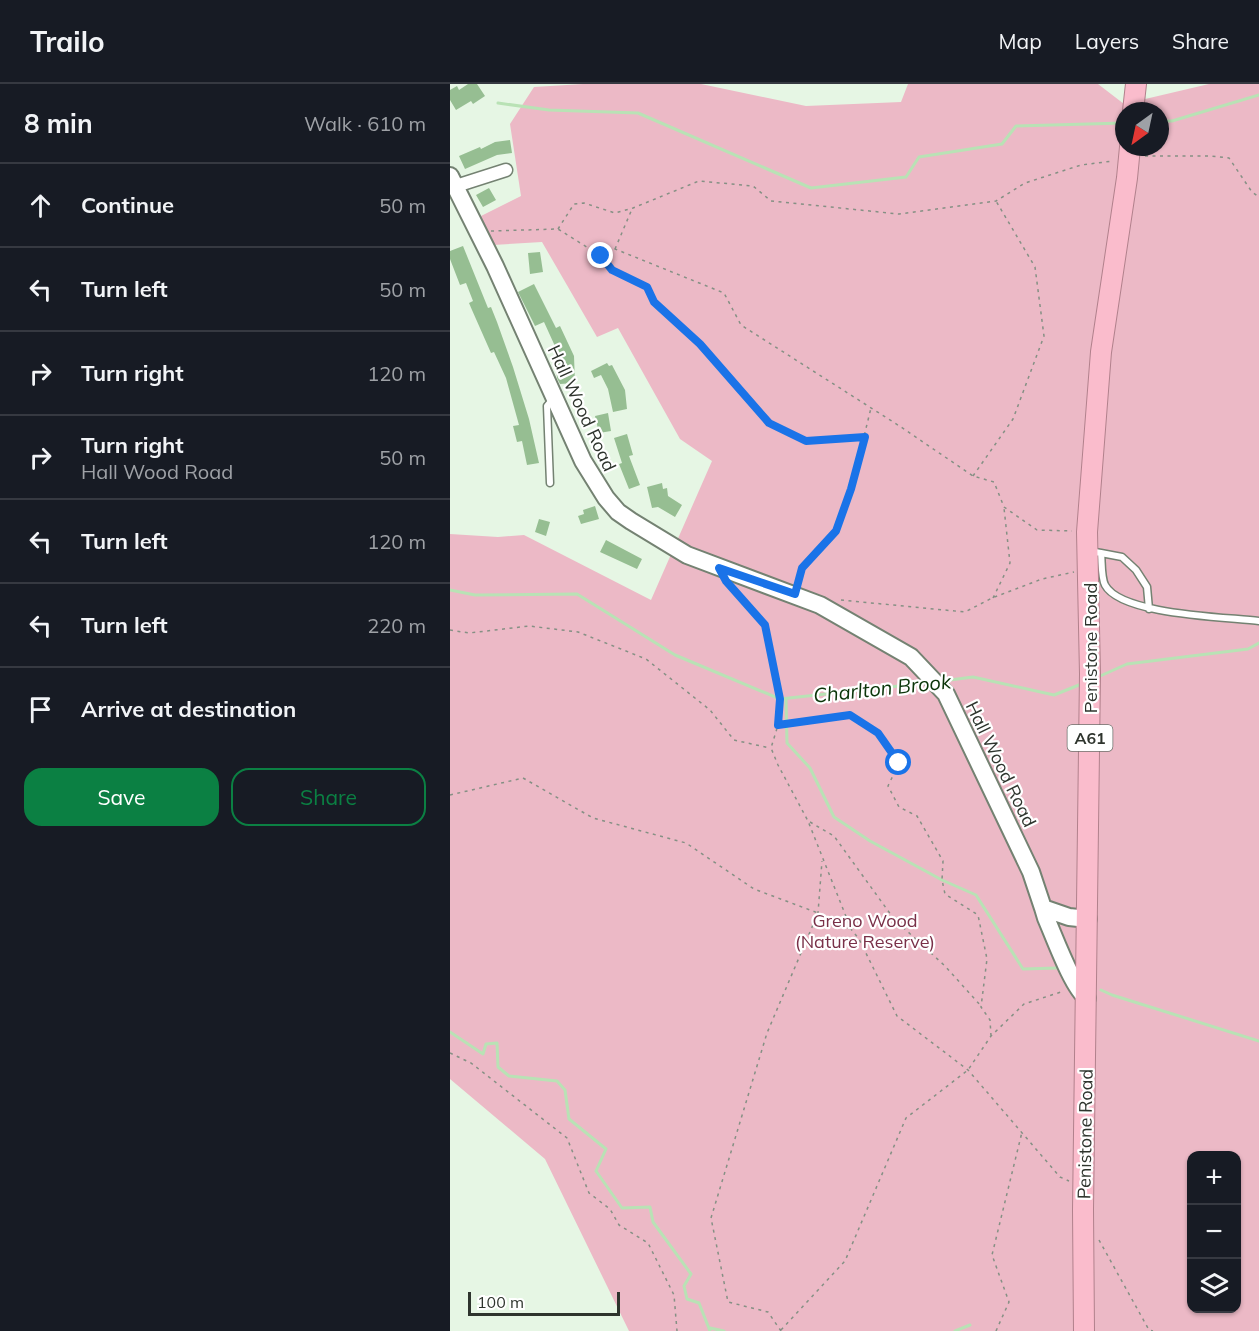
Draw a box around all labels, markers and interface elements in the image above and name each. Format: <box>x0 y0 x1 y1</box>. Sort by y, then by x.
text: Trailo <box>30 24 105 59</box>
text: Map <box>999 28 1042 54</box>
text: Layers <box>1075 28 1139 54</box>
text: Share <box>1172 28 1229 54</box>
north arrow <box>1115 102 1169 156</box>
text: 8 min <box>24 107 93 140</box>
text: Walk · 610 m <box>304 111 426 136</box>
icon: ahead <box>24 189 57 222</box>
text: Continue <box>81 191 174 219</box>
text: 50 m <box>379 193 426 218</box>
route end <box>587 242 613 268</box>
icon: left <box>24 273 57 306</box>
text: Turn left <box>81 275 168 303</box>
text: 50 m <box>379 277 426 302</box>
street label: Hall Wood Road <box>543 341 621 475</box>
icon: right <box>24 357 57 390</box>
text: Turn right <box>81 359 184 387</box>
text: 120 m <box>367 361 426 386</box>
text: Turn right <box>81 431 184 459</box>
icon: right <box>24 441 57 474</box>
text: 50 m <box>379 445 426 470</box>
text: Hall Wood Road <box>81 459 233 484</box>
icon: left <box>24 525 57 558</box>
text: Turn left <box>81 527 168 555</box>
text: 120 m <box>367 529 426 554</box>
street label: Penistone Road <box>1079 583 1102 713</box>
icon: left <box>24 609 57 642</box>
text: Turn left <box>81 611 168 639</box>
text: 220 m <box>367 613 426 638</box>
water label: Charlton Brook <box>812 668 953 708</box>
icon: arrive <box>24 693 57 726</box>
text: Arrive at destination <box>81 695 296 723</box>
street label: Hall Wood Road <box>961 697 1041 831</box>
road number: A61 <box>1068 725 1112 751</box>
route start <box>885 749 911 775</box>
button: Save <box>24 768 219 826</box>
button: Share <box>231 768 426 826</box>
park label: Greno Wood (Nature Reserve) <box>795 909 935 953</box>
street label: Penistone Road <box>1072 1069 1098 1199</box>
map controls <box>1187 1151 1241 1313</box>
button: + <box>1187 1151 1241 1205</box>
button: − <box>1187 1205 1241 1259</box>
button: layers <box>1187 1259 1241 1313</box>
scale bar <box>468 1289 620 1316</box>
text: 100 m <box>477 1292 524 1312</box>

